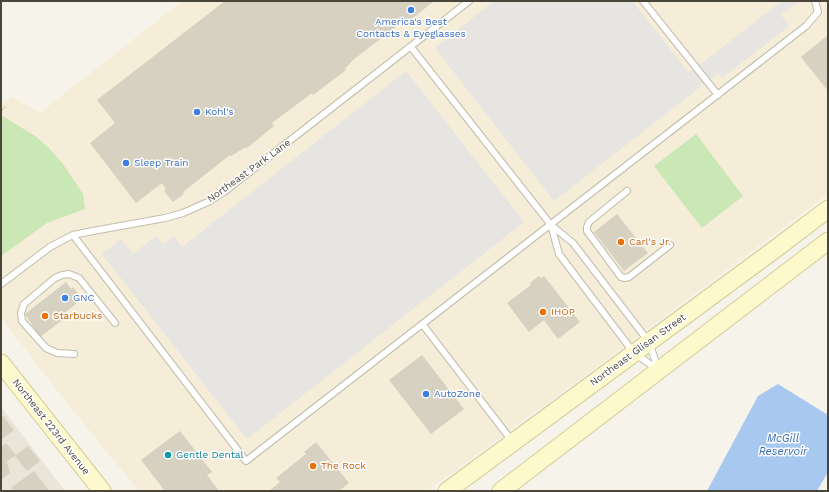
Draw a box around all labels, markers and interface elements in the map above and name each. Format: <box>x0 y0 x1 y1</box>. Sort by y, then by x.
marker: America's Best Contacts & Eyeglasses <box>406 5 416 15</box>
place label: America's Best Contacts & Eyeglasses <box>356 16 466 40</box>
place label: Kohl's <box>205 106 234 118</box>
marker: Kohl's <box>192 107 202 117</box>
street label: Northeast Park Lane <box>205 137 293 205</box>
place label: Sleep Train <box>134 157 188 169</box>
marker: Sleep Train <box>121 158 131 168</box>
place label: Carl's Jr. <box>629 236 671 248</box>
marker: Carl's Jr. <box>616 237 626 247</box>
place label: GNC <box>73 292 94 304</box>
marker: GNC <box>60 293 70 303</box>
place label: IHOP <box>551 306 575 318</box>
marker: IHOP <box>538 307 548 317</box>
place label: Starbucks <box>53 310 102 322</box>
marker: Starbucks <box>40 311 50 321</box>
street label: Northeast Glisan Street <box>588 311 688 389</box>
street label: Northeast 223rd Avenue <box>10 377 92 477</box>
place label: AutoZone <box>434 388 481 400</box>
marker: AutoZone <box>421 389 431 399</box>
water label: McGill Reservoir <box>759 432 807 458</box>
place label: Gentle Dental <box>176 449 244 461</box>
marker: Gentle Dental <box>163 450 173 460</box>
place label: The Rock <box>321 460 366 472</box>
marker: The Rock <box>308 461 318 471</box>

